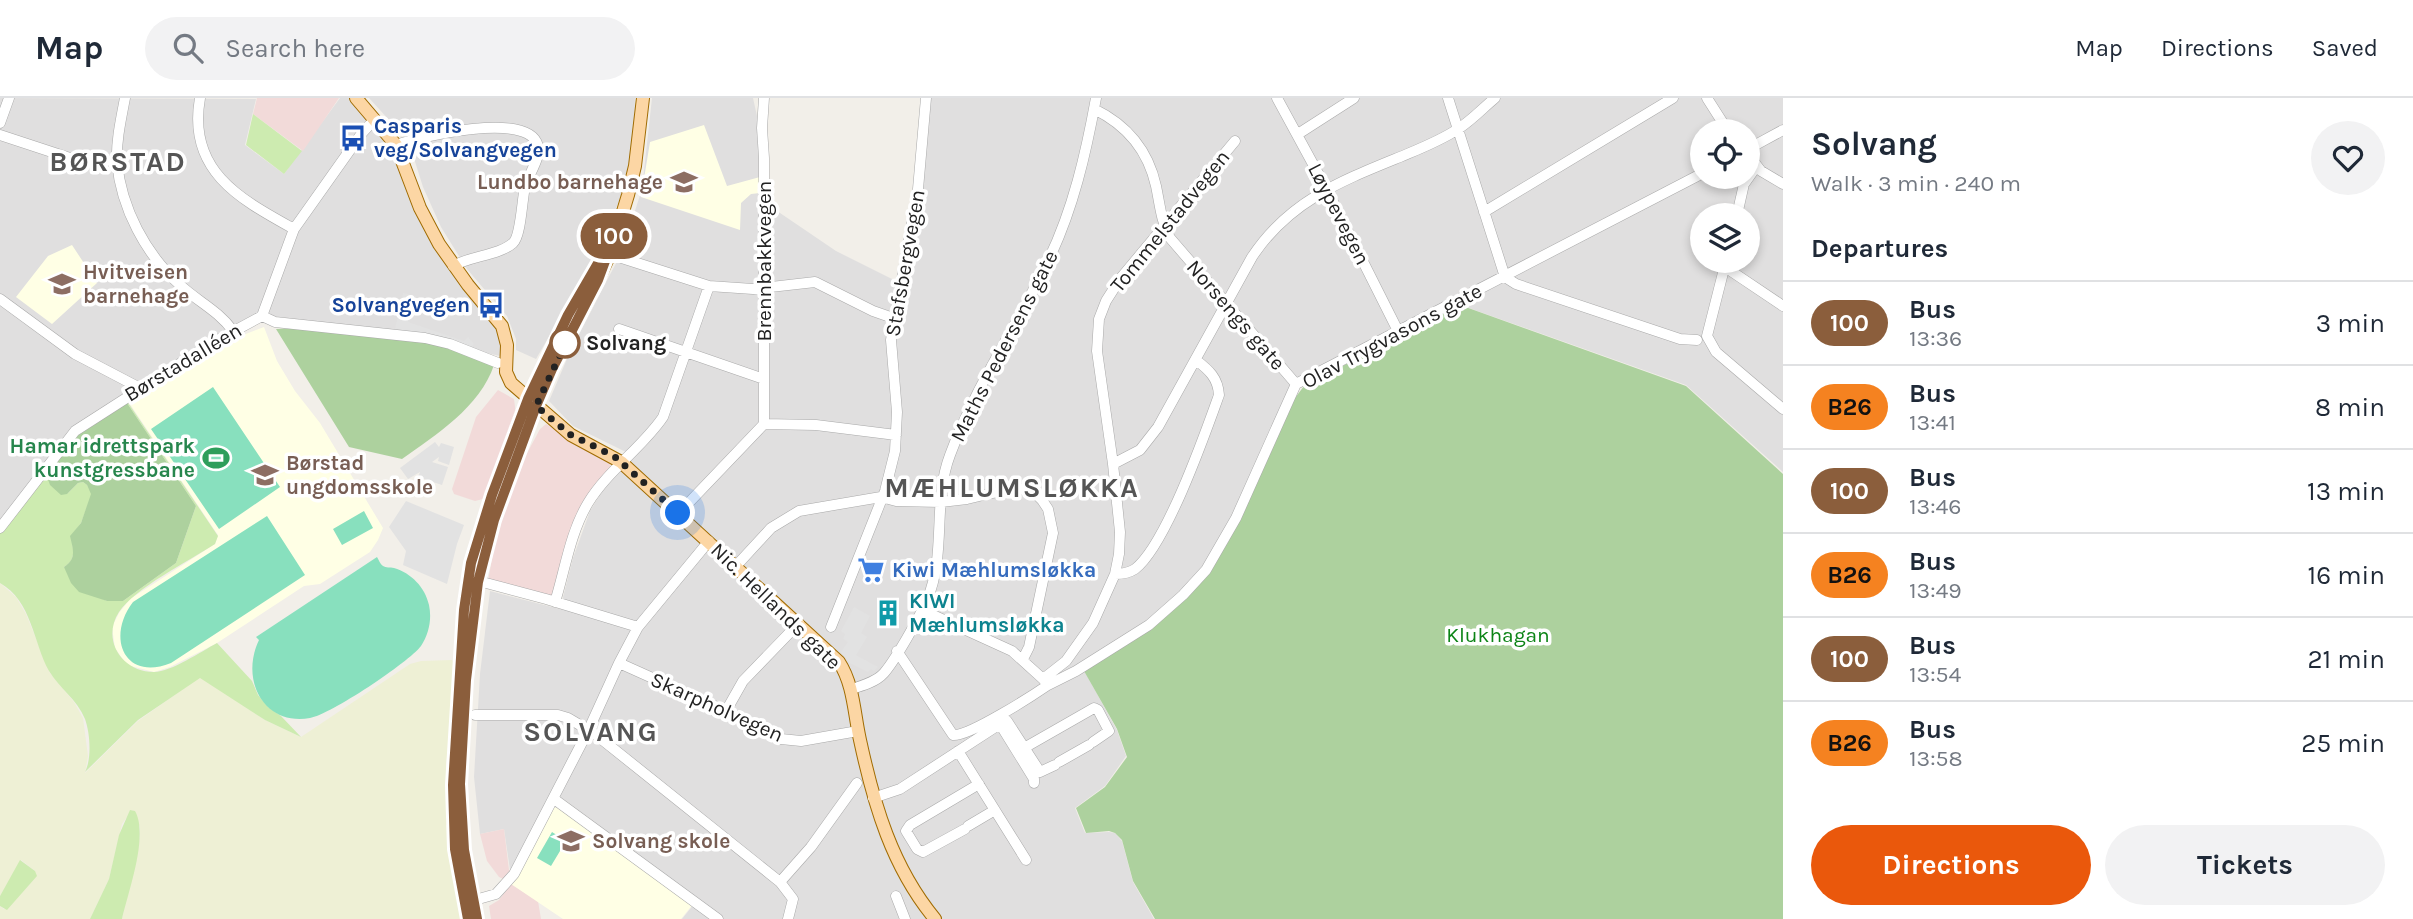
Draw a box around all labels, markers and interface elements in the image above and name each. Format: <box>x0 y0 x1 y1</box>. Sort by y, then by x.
search box <box>145 17 635 80</box>
text: Map <box>35 29 103 67</box>
icon: search <box>169 29 207 67</box>
text: Search here <box>225 33 365 64</box>
text: Map <box>2075 34 2123 62</box>
text: Directions <box>2161 34 2274 62</box>
text: Saved <box>2312 34 2378 62</box>
place label: Casparis veg/Solvangvegen <box>374 114 557 162</box>
map controls <box>1690 119 1760 273</box>
button: locate <box>1690 119 1760 189</box>
button: heart <box>2311 121 2385 195</box>
bus stop icon: Casparis veg/Solvangvegen <box>338 123 368 153</box>
text: Solvang <box>1811 125 1937 163</box>
district label: BØRSTAD <box>49 145 187 178</box>
street label: Tommelstadvegen <box>1105 145 1235 297</box>
street label: Løypevegen <box>1303 159 1375 269</box>
school or university icon: Lundbo barnehage <box>669 167 699 197</box>
place label: Lundbo barnehage <box>477 170 663 194</box>
text: Walk · 3 min · 240 m <box>1811 170 2021 197</box>
street label: Brennbakkvegen <box>752 180 776 342</box>
street label: Stafsbergvegen <box>880 188 930 338</box>
button: layers <box>1690 203 1760 273</box>
line badge: 100 <box>574 213 654 259</box>
text: 100 <box>595 222 633 250</box>
text: Departures <box>1811 233 1948 264</box>
street label: Maths Pedersens gate <box>945 246 1063 446</box>
street label: Norsengs gate <box>1182 255 1290 375</box>
place label: Hvitveisen barnehage <box>83 260 189 308</box>
school or university icon: Hvitveisen barnehage <box>47 269 77 299</box>
street label: Olav Trygvasons gate <box>1298 278 1486 394</box>
bus stop icon: Solvangvegen <box>476 290 506 320</box>
place label: Solvangvegen <box>331 293 470 317</box>
text: Bus <box>1909 294 1956 325</box>
text: 3 min <box>2316 308 2385 339</box>
text: 100 <box>1830 309 1869 337</box>
street label: Børstadalléen <box>120 318 246 406</box>
text: 13:36 <box>1909 325 1962 352</box>
marker: Solvang <box>550 328 580 358</box>
place label: Solvang <box>586 331 666 355</box>
text: Bus <box>1909 378 1956 409</box>
text: 8 min <box>2315 392 2385 423</box>
text: B26 <box>1827 393 1872 421</box>
text: 13:41 <box>1909 409 1956 436</box>
place label: Hamar idrettspark kunstgressbane <box>10 434 196 482</box>
sports icon: Hamar idrettspark kunstgressbane <box>201 443 231 473</box>
place label: Børstad ungdomsskole <box>286 451 433 499</box>
school or university icon: Børstad ungdomsskole <box>250 460 280 490</box>
text: Bus <box>1909 462 1956 493</box>
district label: MÆHLUMSLØKKA <box>884 471 1140 504</box>
text: 13 min <box>2307 476 2385 507</box>
text: 100 <box>1830 477 1869 505</box>
text: 13:46 <box>1909 493 1962 520</box>
your location <box>660 495 695 530</box>
street label: Nic. Hellands gate <box>706 538 846 674</box>
text: Bus <box>1909 546 1956 577</box>
supermarket icon: Kiwi Mæhlumsløkka <box>856 555 886 585</box>
place label: Kiwi Mæhlumsløkka <box>892 558 1096 582</box>
text: 16 min <box>2308 560 2385 591</box>
text: B26 <box>1827 561 1872 589</box>
text: 13:49 <box>1909 577 1962 604</box>
place label: KIWI Mæhlumsløkka <box>909 589 1065 637</box>
building icon: KIWI Mæhlumsløkka <box>873 598 903 628</box>
park label: Klukhagan <box>1446 623 1550 647</box>
text: Bus <box>1909 630 1956 661</box>
text: 21 min <box>2307 644 2385 675</box>
text: 100 <box>1830 645 1869 673</box>
text: 13:54 <box>1909 661 1961 688</box>
street label: Skarpholvegen <box>647 667 787 747</box>
text: Bus <box>1909 714 1956 745</box>
district label: SOLVANG <box>523 715 659 748</box>
text: 25 min <box>2301 728 2385 759</box>
text: B26 <box>1827 729 1872 757</box>
text: 13:58 <box>1909 745 1963 772</box>
button: Directions <box>1811 825 2091 905</box>
button: Tickets <box>2105 825 2385 905</box>
school or university icon: Solvang skole <box>556 826 586 856</box>
place label: Solvang skole <box>592 829 730 853</box>

